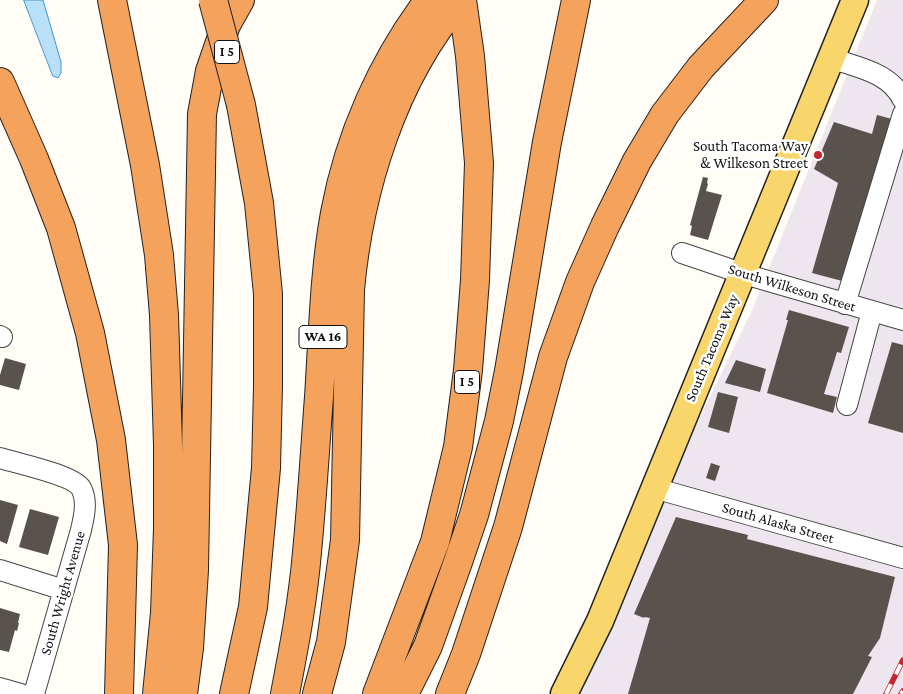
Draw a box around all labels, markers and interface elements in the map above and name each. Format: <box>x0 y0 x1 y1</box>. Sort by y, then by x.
road number: I 5 <box>214 41 240 64</box>
place label: South Tacoma Way & Wilkeson Street <box>693 137 808 172</box>
marker: South Tacoma Way & Wilkeson Street <box>812 149 824 161</box>
street label: South Wilkeson Street <box>726 260 858 316</box>
street label: South Tacoma Way <box>681 291 743 405</box>
road number: WA 16 <box>299 326 347 348</box>
road number: I 5 <box>454 371 480 394</box>
street label: South Alaska Street <box>720 498 836 548</box>
street label: South Wright Avenue <box>37 529 89 657</box>

